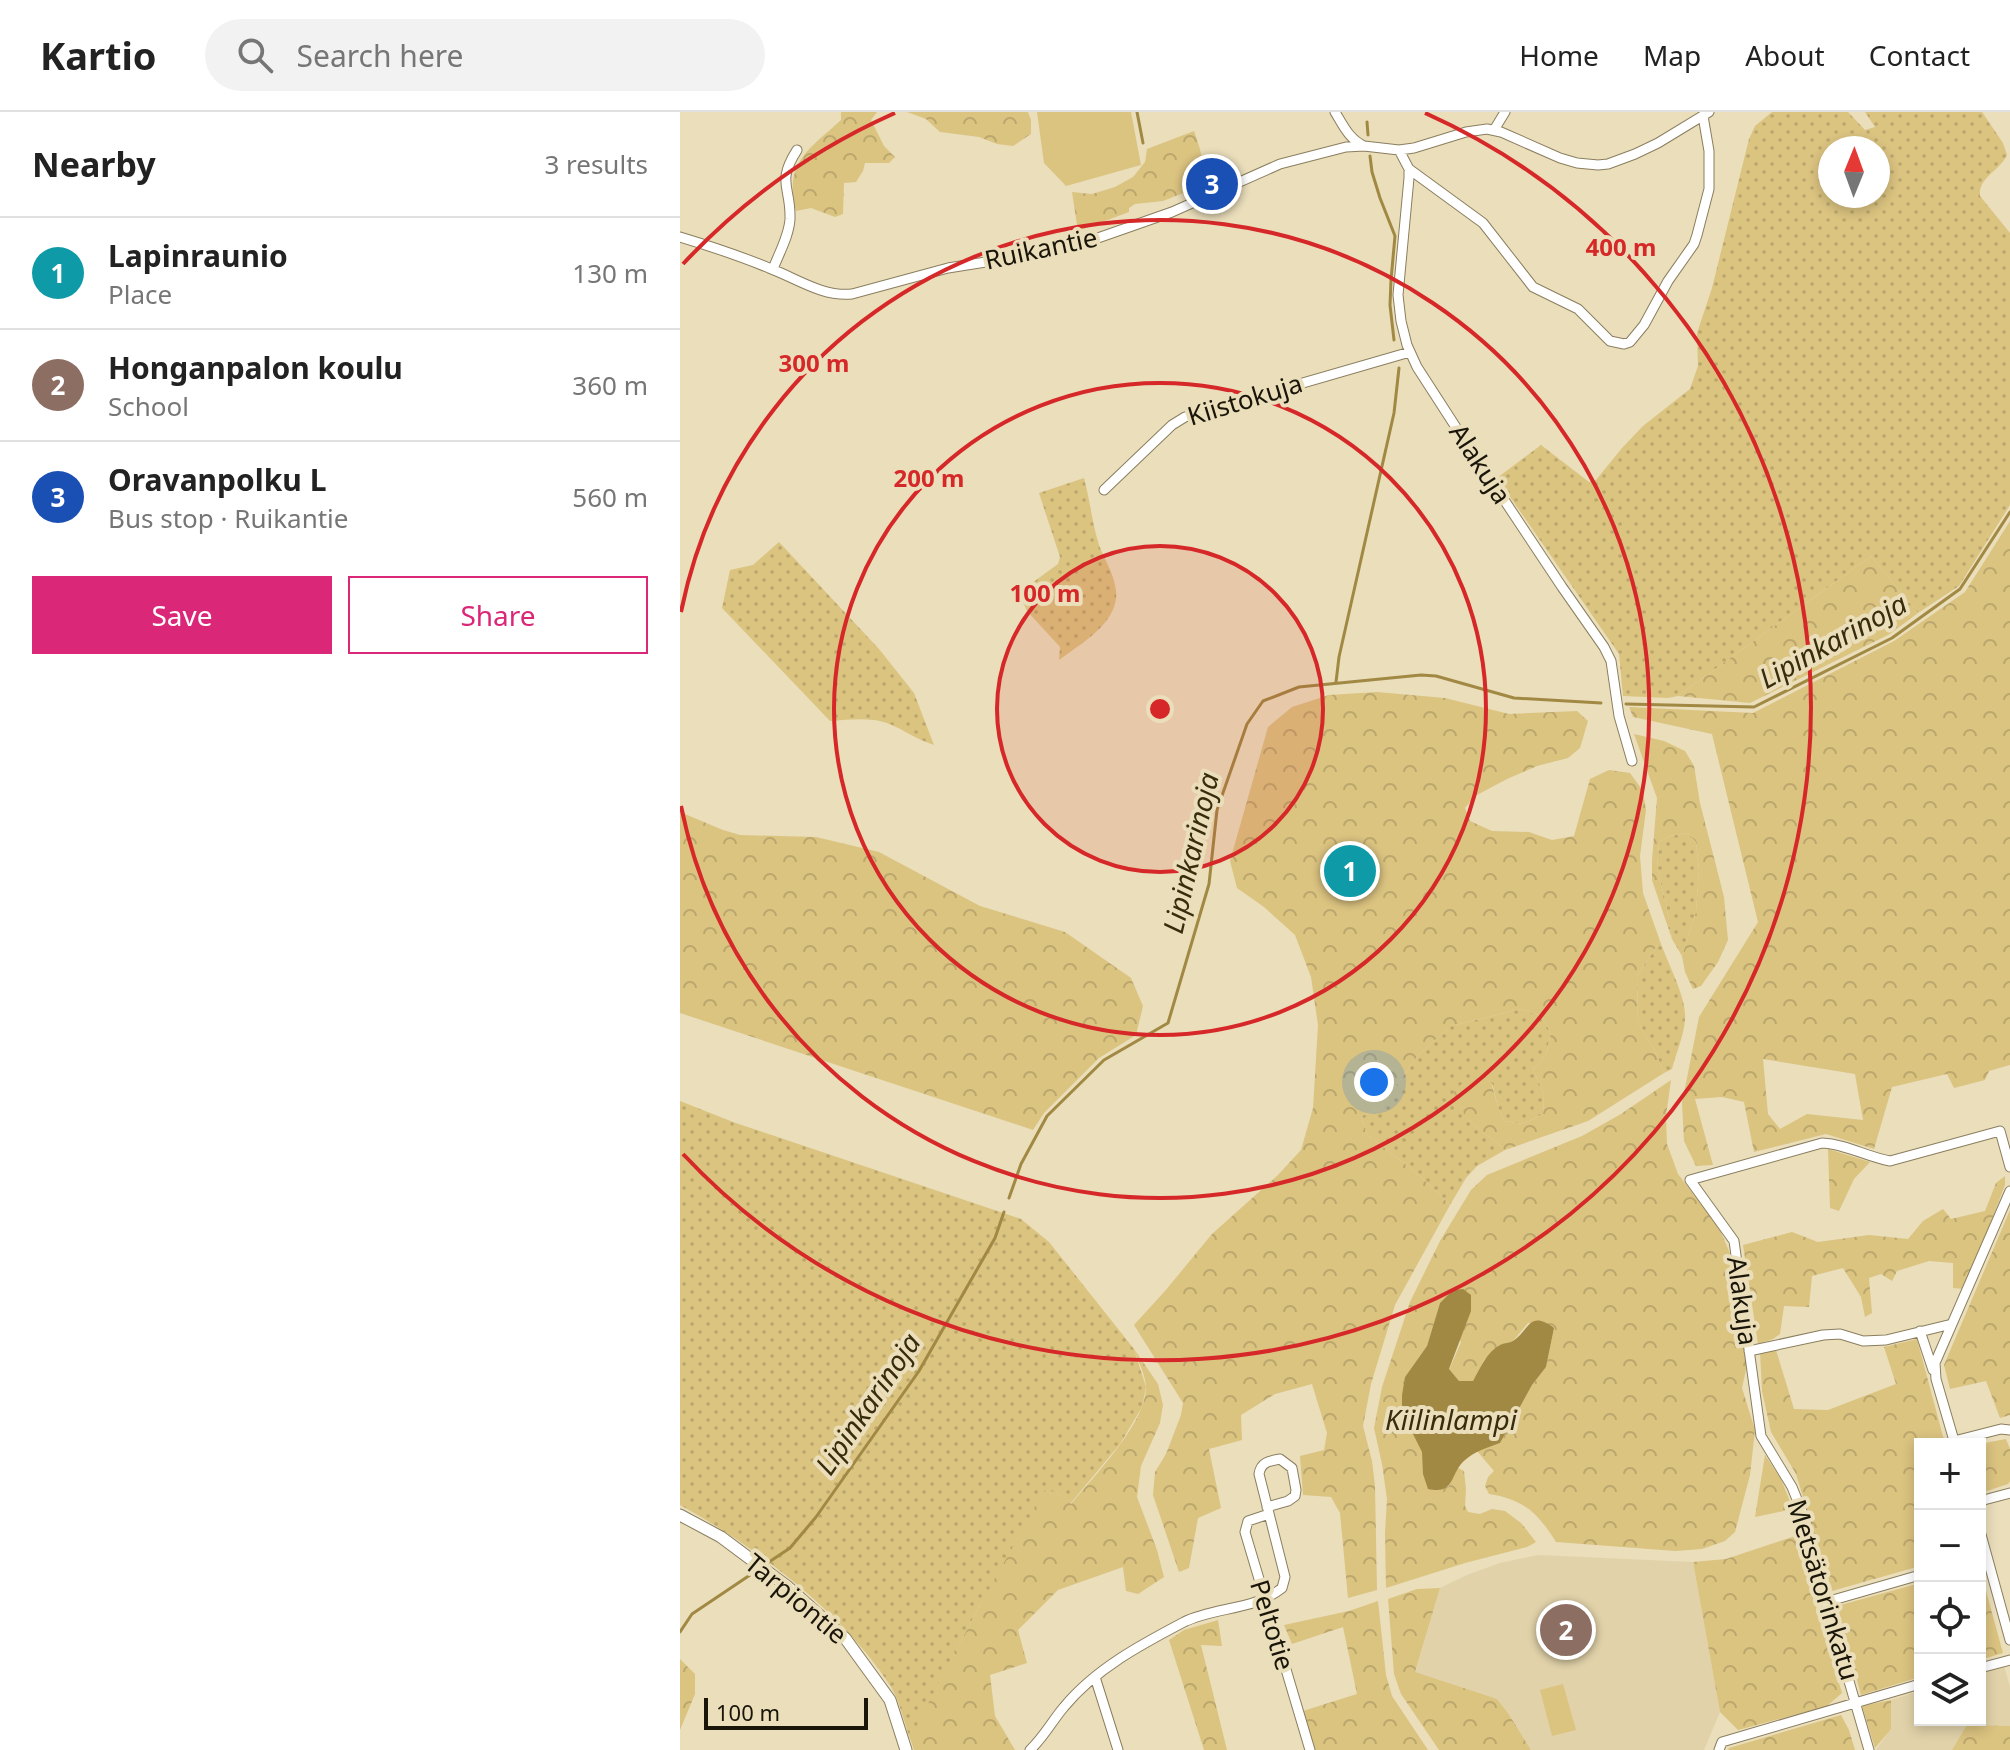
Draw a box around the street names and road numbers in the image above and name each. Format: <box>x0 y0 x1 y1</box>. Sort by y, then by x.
street label: Ruikantie <box>981 219 1100 278</box>
street label: Kiistokuja <box>1183 365 1307 434</box>
street label: Alakuja <box>1441 416 1520 511</box>
street label: Alakuja <box>1719 1254 1767 1348</box>
street label: Metsätorinkatu <box>1779 1495 1869 1684</box>
street label: Tarpiontie <box>738 1545 855 1652</box>
street label: Peltotie <box>1242 1575 1304 1674</box>

